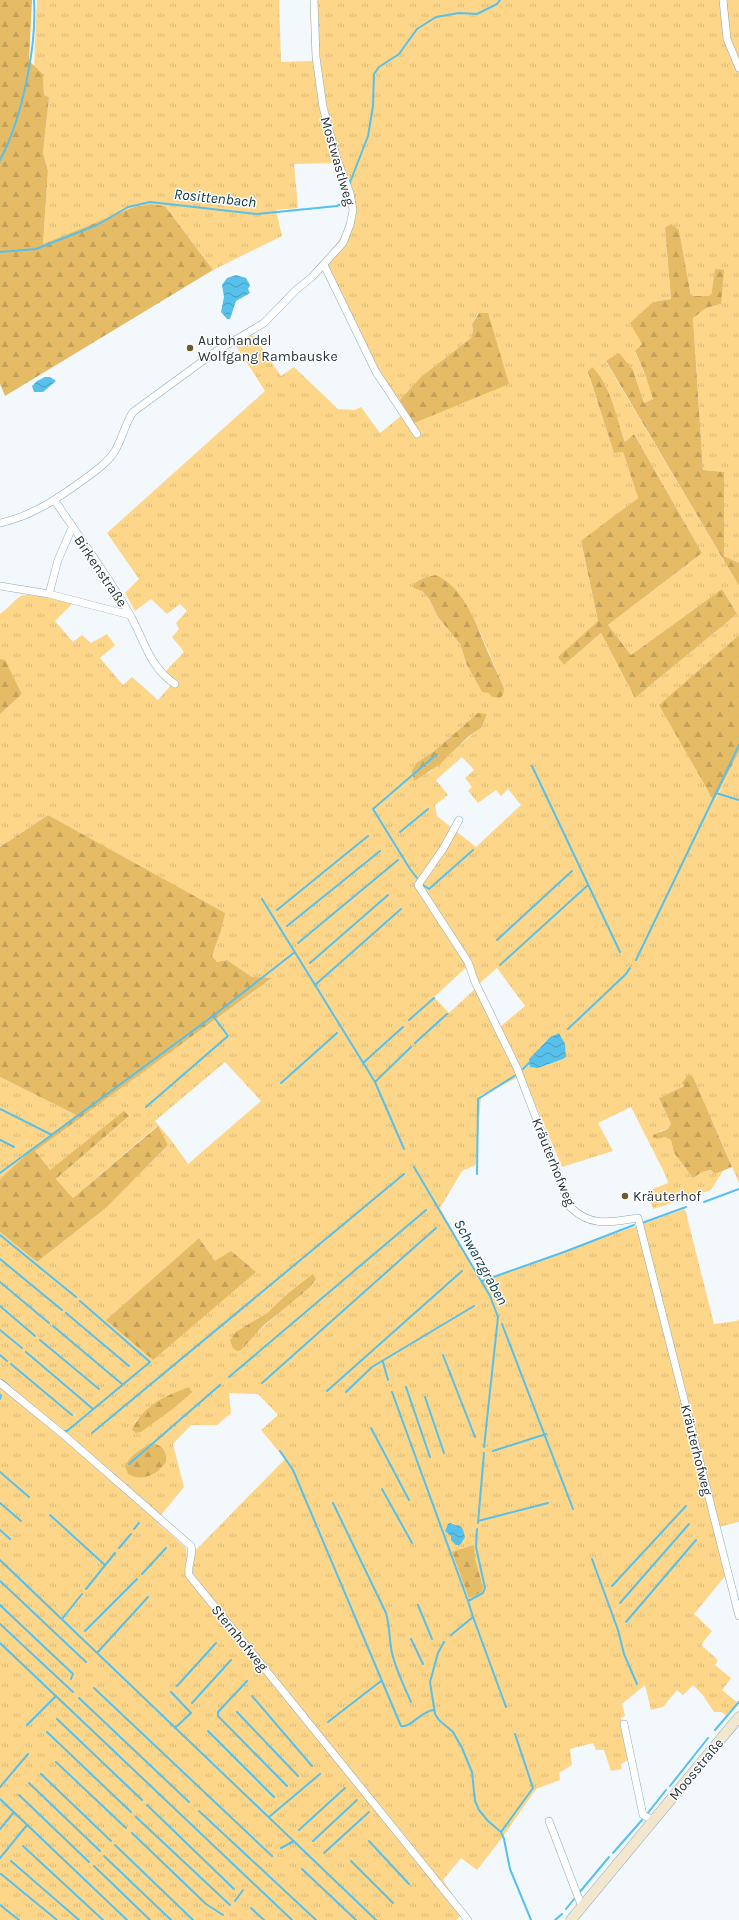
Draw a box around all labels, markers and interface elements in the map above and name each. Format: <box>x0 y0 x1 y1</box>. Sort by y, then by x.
street label: Mostwastlweg <box>317 115 358 208</box>
water label: Rosittenbach <box>173 185 257 211</box>
place label: Autohandel Wolfgang Rambauske <box>198 332 338 365</box>
marker: Autohandel Wolfgang Rambauske <box>185 343 195 353</box>
street label: Birkenstraße <box>70 532 131 610</box>
street label: Kräuterhofweg <box>528 1116 579 1209</box>
place label: Kräuterhof <box>633 1188 701 1205</box>
marker: Kräuterhof <box>620 1191 630 1201</box>
water label: Schwarzgraben <box>450 1216 512 1308</box>
street label: Kräuterhofweg <box>677 1403 716 1498</box>
street label: Sternhofweg <box>208 1602 272 1675</box>
street label: Moosstraße <box>666 1735 727 1804</box>

